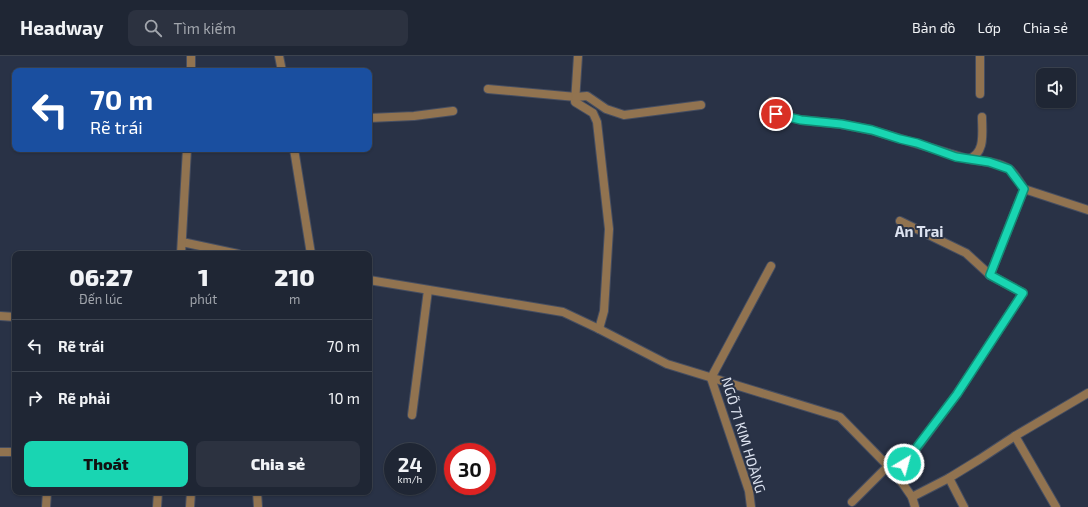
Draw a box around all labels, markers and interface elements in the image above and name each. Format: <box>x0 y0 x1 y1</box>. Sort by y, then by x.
search box <box>128 10 408 46</box>
text: Headway <box>20 16 104 39</box>
icon: search <box>142 17 164 39</box>
text: Tìm kiếm <box>174 19 236 37</box>
text: Bản đồ <box>912 19 956 36</box>
text: Lớp <box>978 19 1001 36</box>
text: Chia sẻ <box>1023 19 1068 36</box>
map controls <box>1036 68 1076 108</box>
button: sound <box>1036 68 1076 108</box>
text: 70 m <box>90 82 153 116</box>
icon: left <box>24 84 76 136</box>
pin <box>759 97 793 131</box>
icon: arrive <box>765 103 787 125</box>
text: Rẽ trái <box>90 116 143 138</box>
district label: An Trai <box>895 222 943 240</box>
text: 06:27 <box>69 262 133 291</box>
text: 1 <box>198 262 209 291</box>
text: 210 <box>274 262 315 291</box>
text: Đến lúc <box>79 291 123 307</box>
text: phút <box>190 291 217 307</box>
text: m <box>289 291 300 307</box>
icon: left <box>24 335 46 357</box>
text: Rẽ trái <box>58 337 104 355</box>
text: 70 m <box>327 337 360 355</box>
street label: NGÕ 71 KIM HOÀNG <box>718 375 770 495</box>
icon: right <box>24 387 46 409</box>
text: Rẽ phải <box>58 389 110 407</box>
text: 10 m <box>328 389 360 407</box>
button: Thoát <box>24 441 188 487</box>
button: Chia sẻ <box>196 441 360 487</box>
speed limit sign: 30 <box>444 443 496 495</box>
position arrow <box>883 443 925 485</box>
text: 24 <box>398 452 422 476</box>
text: km/h <box>398 473 422 485</box>

